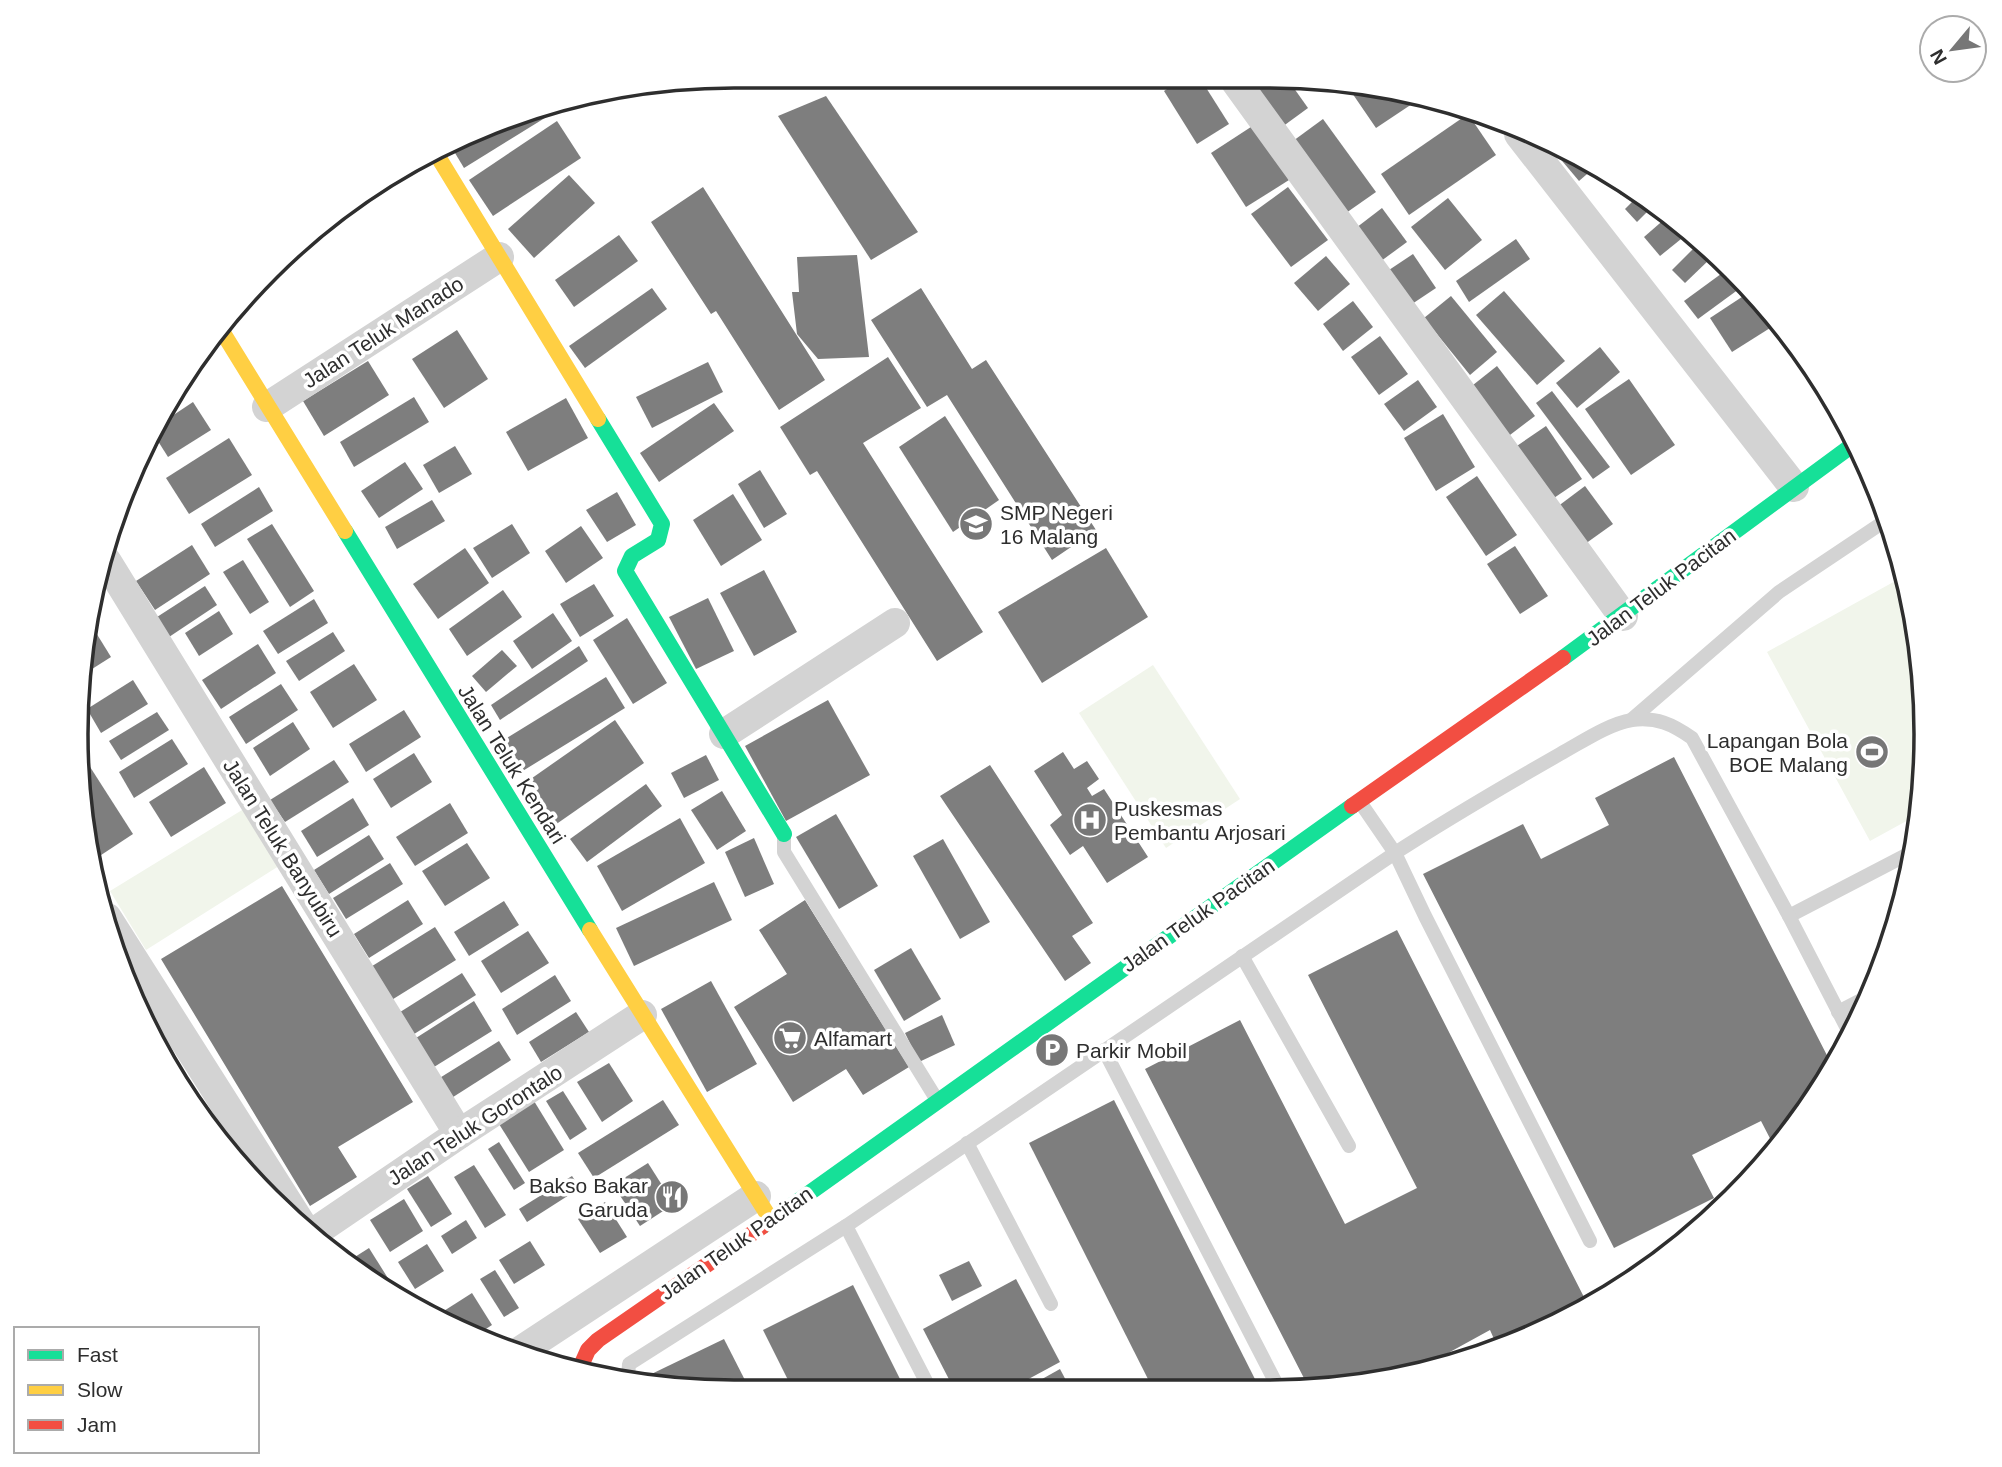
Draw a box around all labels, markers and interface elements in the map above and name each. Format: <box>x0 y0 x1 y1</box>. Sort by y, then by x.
north arrow <box>1918 14 1988 84</box>
text: N <box>1926 46 1951 68</box>
street label: Jalan Teluk Manado <box>299 272 467 392</box>
place label: SMP Negeri 16 Malang <box>1000 501 1113 548</box>
school or university icon: SMP Negeri 16 Malang <box>957 505 995 543</box>
street label: Jalan Teluk Pacitan <box>1582 523 1740 651</box>
street label: Jalan Teluk Kendari <box>454 680 570 848</box>
place label: Lapangan Bola BOE Malang <box>1707 729 1848 776</box>
sports icon: Lapangan Bola BOE Malang <box>1853 733 1891 771</box>
street label: Jalan Teluk Banyubiru <box>219 755 347 941</box>
place label: Puskesmas Pembantu Arjosari <box>1114 797 1286 844</box>
hospital icon: Puskesmas Pembantu Arjosari <box>1071 801 1109 839</box>
street label: Jalan Teluk Pacitan <box>1117 854 1279 976</box>
supermarket icon: Alfamart <box>771 1019 809 1057</box>
place label: Alfamart <box>814 1027 892 1050</box>
parking icon: Parkir Mobil <box>1033 1031 1071 1069</box>
place label: Parkir Mobil <box>1076 1039 1187 1062</box>
street label: Jalan Teluk Gorontalo <box>384 1060 566 1190</box>
place label: Bakso Bakar Garuda <box>529 1174 648 1221</box>
restaurant icon: Bakso Bakar Garuda <box>653 1178 691 1216</box>
street label: Jalan Teluk Pacitan <box>655 1182 817 1304</box>
legend <box>14 1327 259 1453</box>
text: Fast <box>77 1343 118 1366</box>
text: Slow <box>77 1378 123 1401</box>
text: Jam <box>77 1413 117 1436</box>

